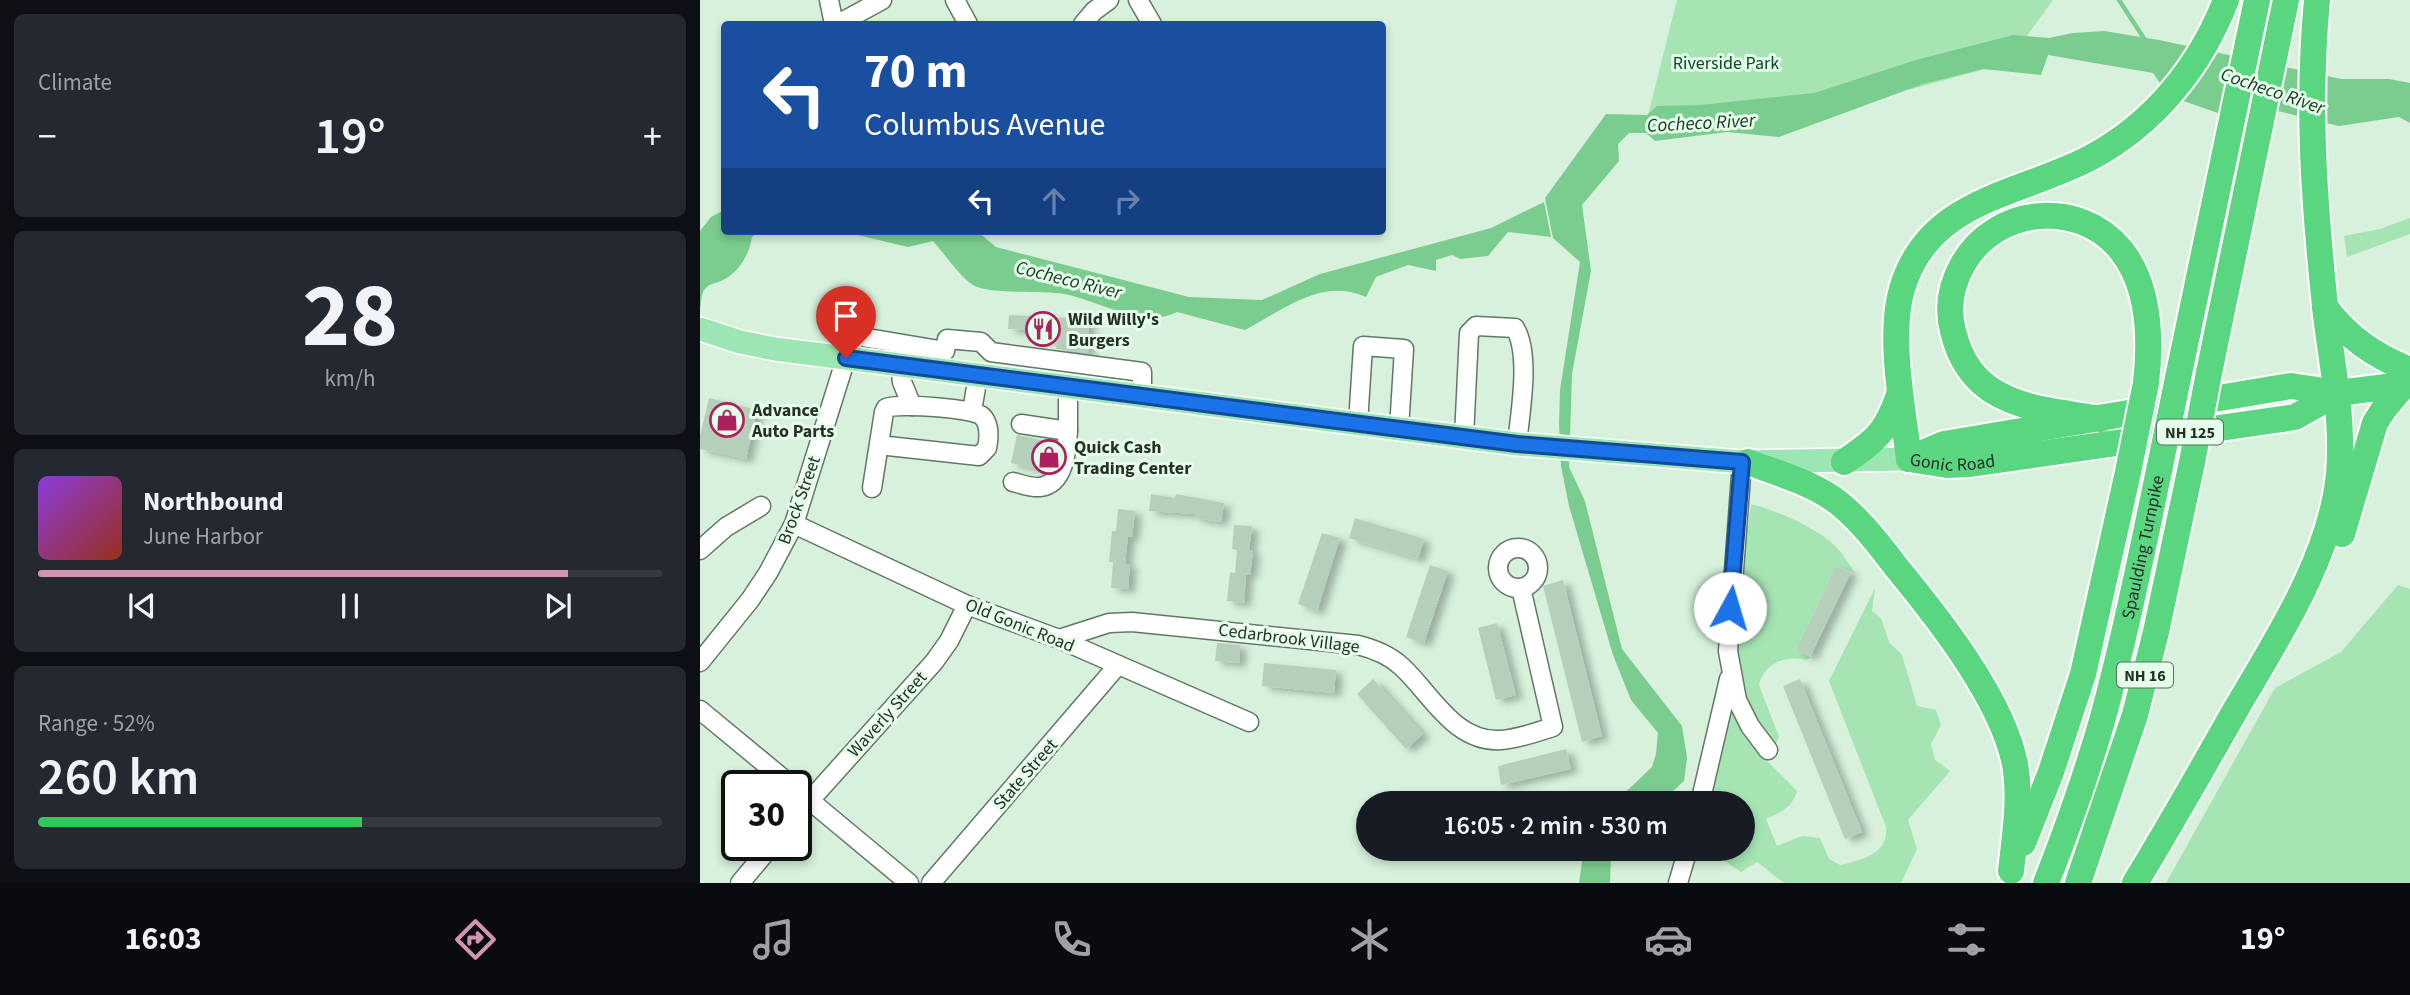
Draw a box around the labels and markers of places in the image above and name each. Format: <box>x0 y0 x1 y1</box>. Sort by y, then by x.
pin <box>816 286 876 358</box>
place label: Wild Willy's Burgers <box>1068 307 1159 353</box>
restaurant icon: Wild Willy's Burgers <box>1024 310 1062 348</box>
place label: Advance Auto Parts <box>751 398 834 444</box>
shop icon: Advance Auto Parts <box>708 401 746 439</box>
place label: Quick Cash Trading Center <box>1074 435 1192 481</box>
shop icon: Quick Cash Trading Center <box>1030 438 1068 476</box>

